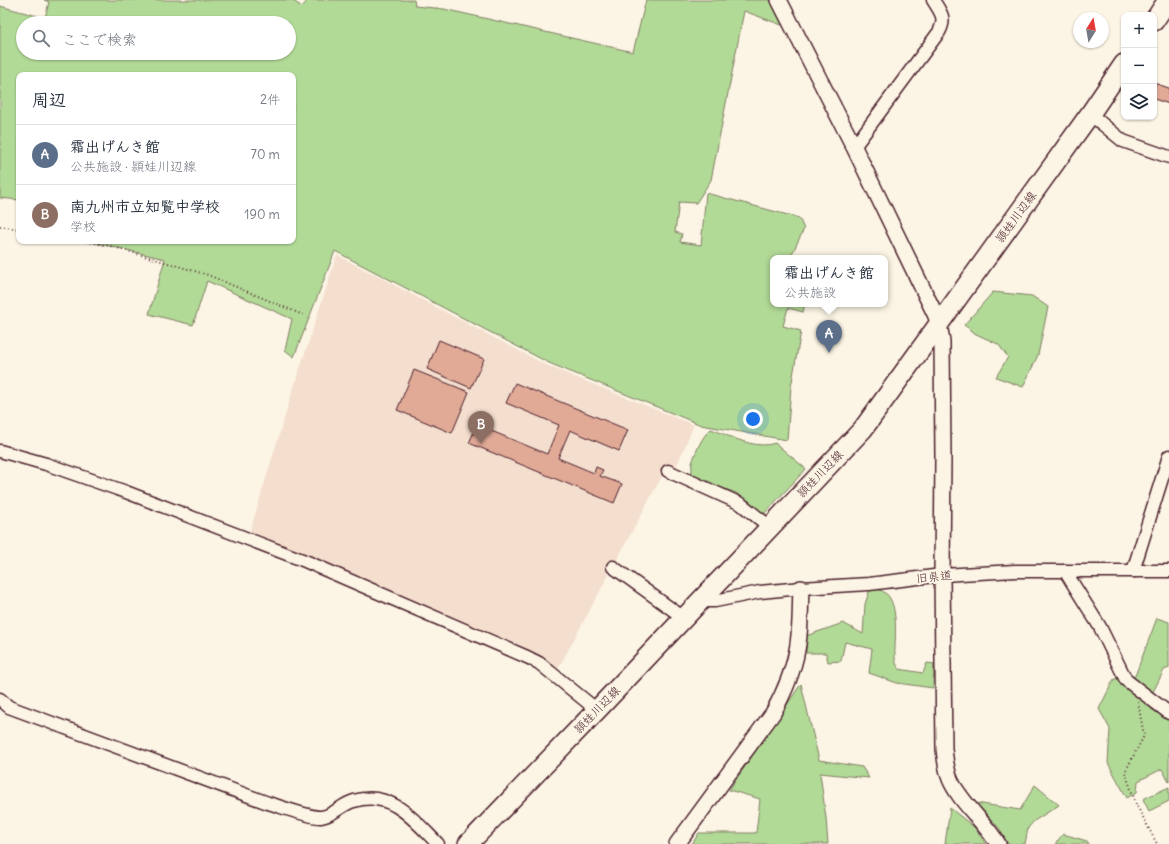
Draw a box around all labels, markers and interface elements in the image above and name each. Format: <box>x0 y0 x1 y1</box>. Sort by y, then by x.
north arrow <box>1073 12 1109 48</box>
map controls <box>1121 12 1157 120</box>
button: + <box>1121 12 1157 48</box>
search box <box>16 16 296 60</box>
icon: search <box>30 27 52 49</box>
text: ここで検索 <box>62 30 137 49</box>
button: − <box>1121 48 1157 84</box>
button: layers <box>1121 84 1157 120</box>
text: 周辺 <box>32 89 66 111</box>
text: 2件 <box>260 91 280 108</box>
text: 霜出げんき館 <box>70 137 160 156</box>
text: A <box>41 146 49 163</box>
text: 70 m <box>251 146 280 163</box>
text: 公共施設 · 頴娃川辺線 <box>70 158 196 175</box>
street label: 頴娃川辺線 <box>992 188 1039 245</box>
text: 南九州市立知覧中学校 <box>70 197 220 216</box>
text: B <box>41 206 49 223</box>
text: 190 m <box>244 206 280 223</box>
text: 学校 <box>70 218 96 235</box>
popup <box>770 255 888 307</box>
text: 霜出げんき館 <box>784 263 874 282</box>
text: 公共施設 <box>784 284 836 301</box>
pin: A <box>816 320 842 353</box>
your location <box>743 409 763 429</box>
pin: B <box>468 411 494 444</box>
street label: 頴娃川辺線 <box>793 447 846 500</box>
street label: 旧県道 <box>915 567 953 586</box>
street label: 頴娃川辺線 <box>570 683 623 736</box>

